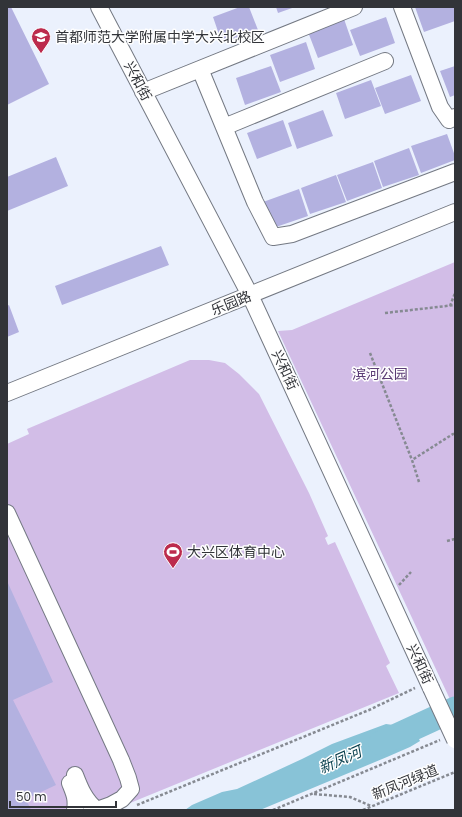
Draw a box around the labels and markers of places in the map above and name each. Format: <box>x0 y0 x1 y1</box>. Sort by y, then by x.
school or university icon: 首都师范大学附属中学大兴北校区 <box>30 26 52 54</box>
place label: 首都师范大学附属中学大兴北校区 <box>55 27 265 47</box>
sports icon: 大兴区体育中心 <box>162 541 184 569</box>
place label: 大兴区体育中心 <box>187 542 285 562</box>

